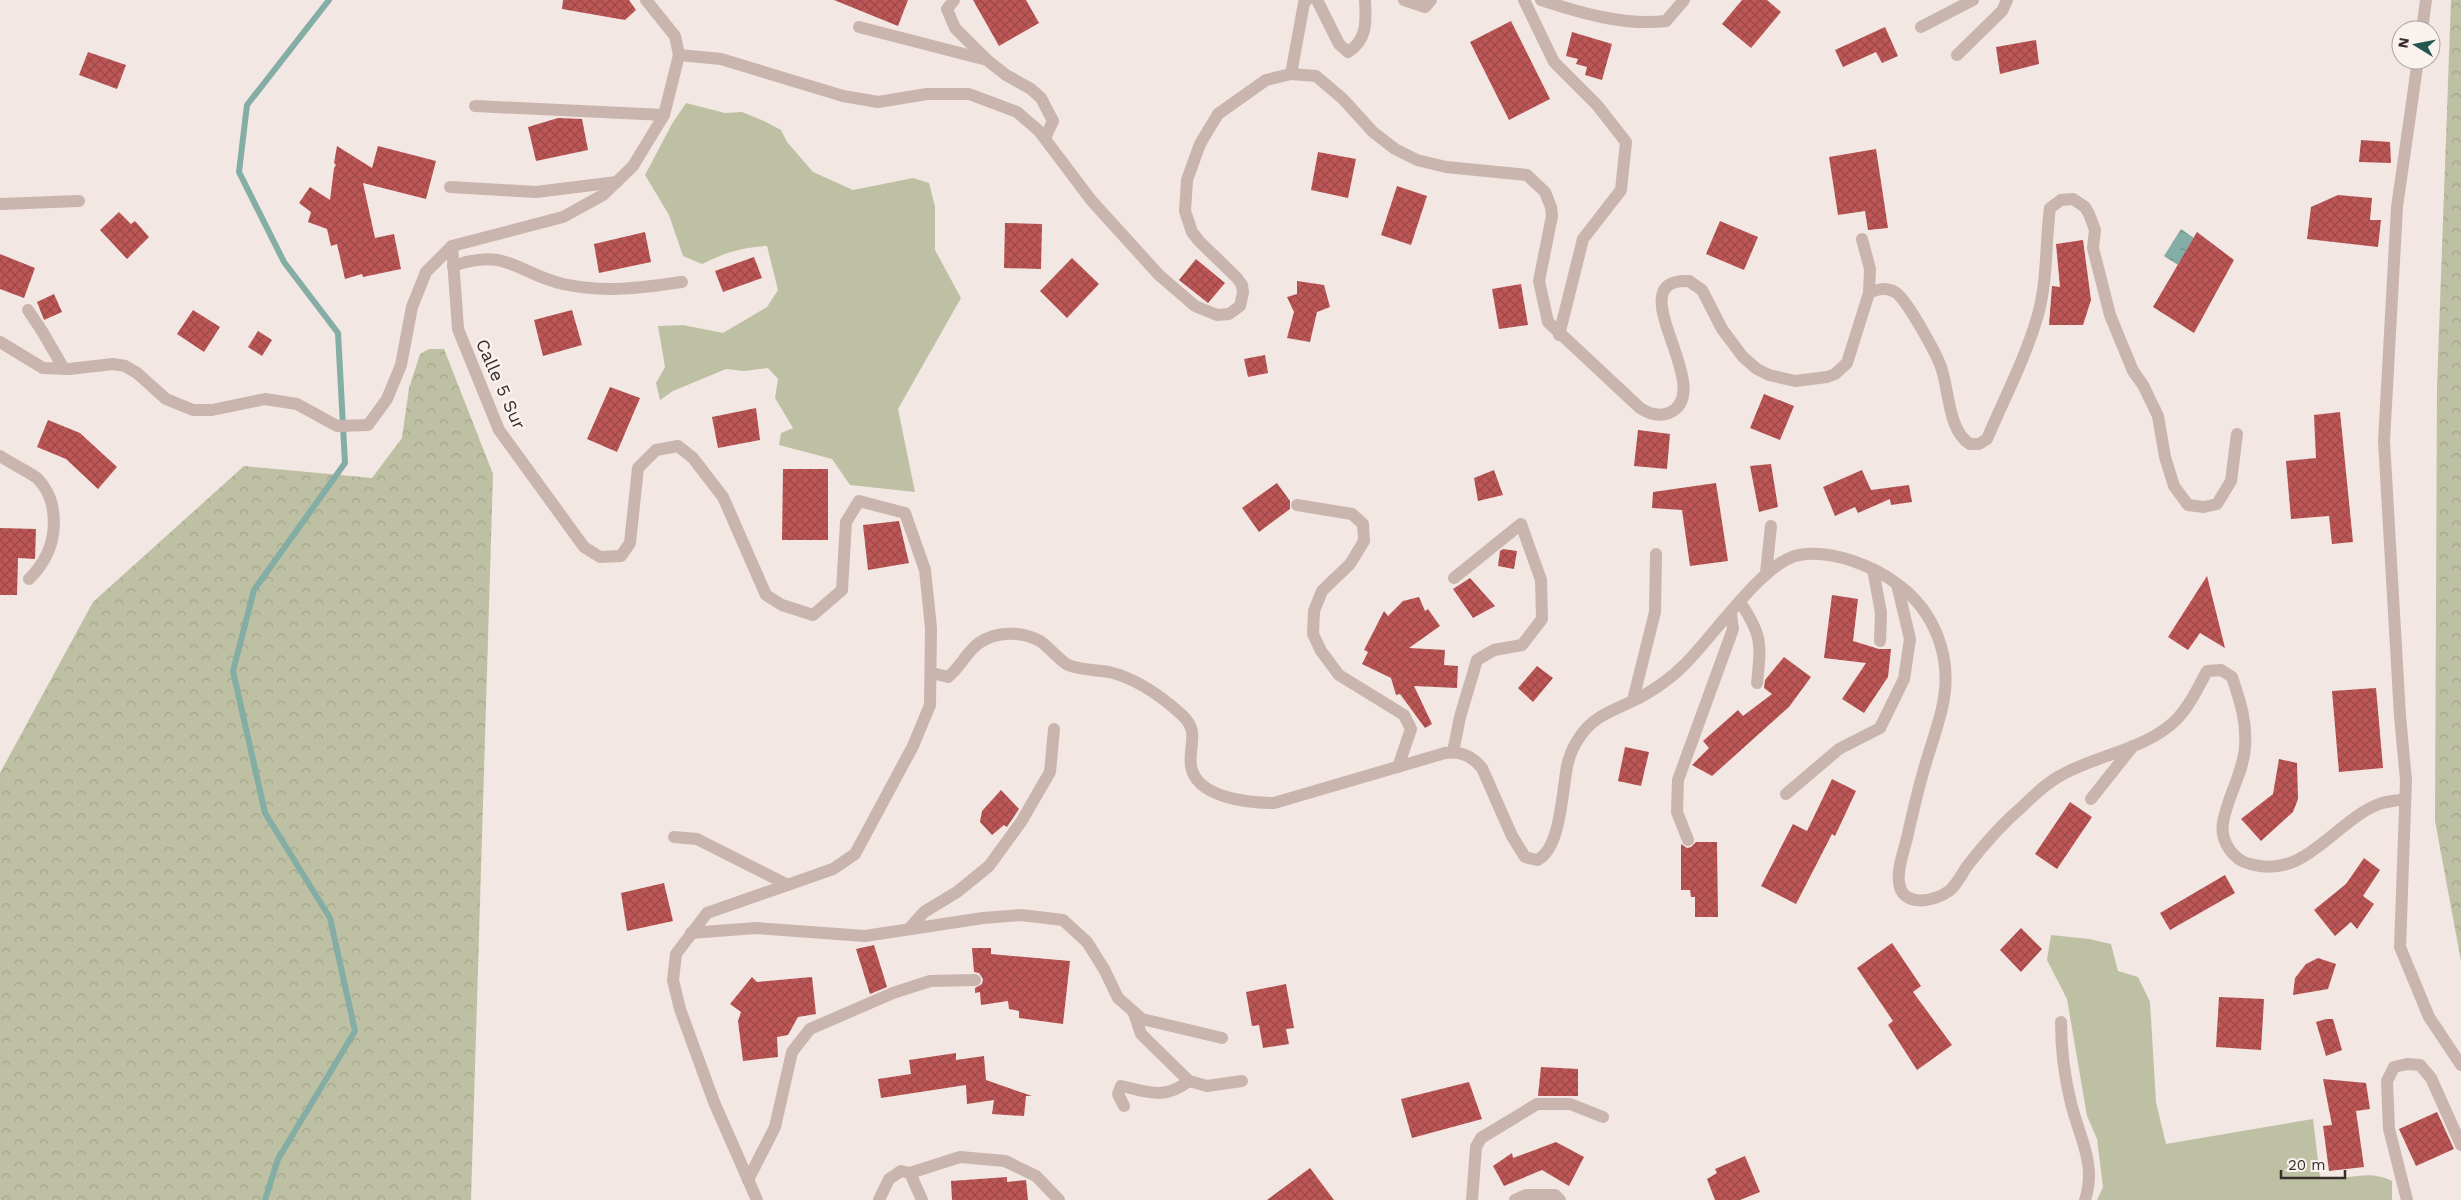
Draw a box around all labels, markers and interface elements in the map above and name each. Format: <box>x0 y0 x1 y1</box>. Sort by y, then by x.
north arrow <box>2391 20 2441 70</box>
text: N <box>2394 36 2412 49</box>
street label: Calle 5 Sur <box>472 336 530 432</box>
scale bar <box>2281 1148 2345 1180</box>
text: 20 m <box>2288 1156 2326 1174</box>

